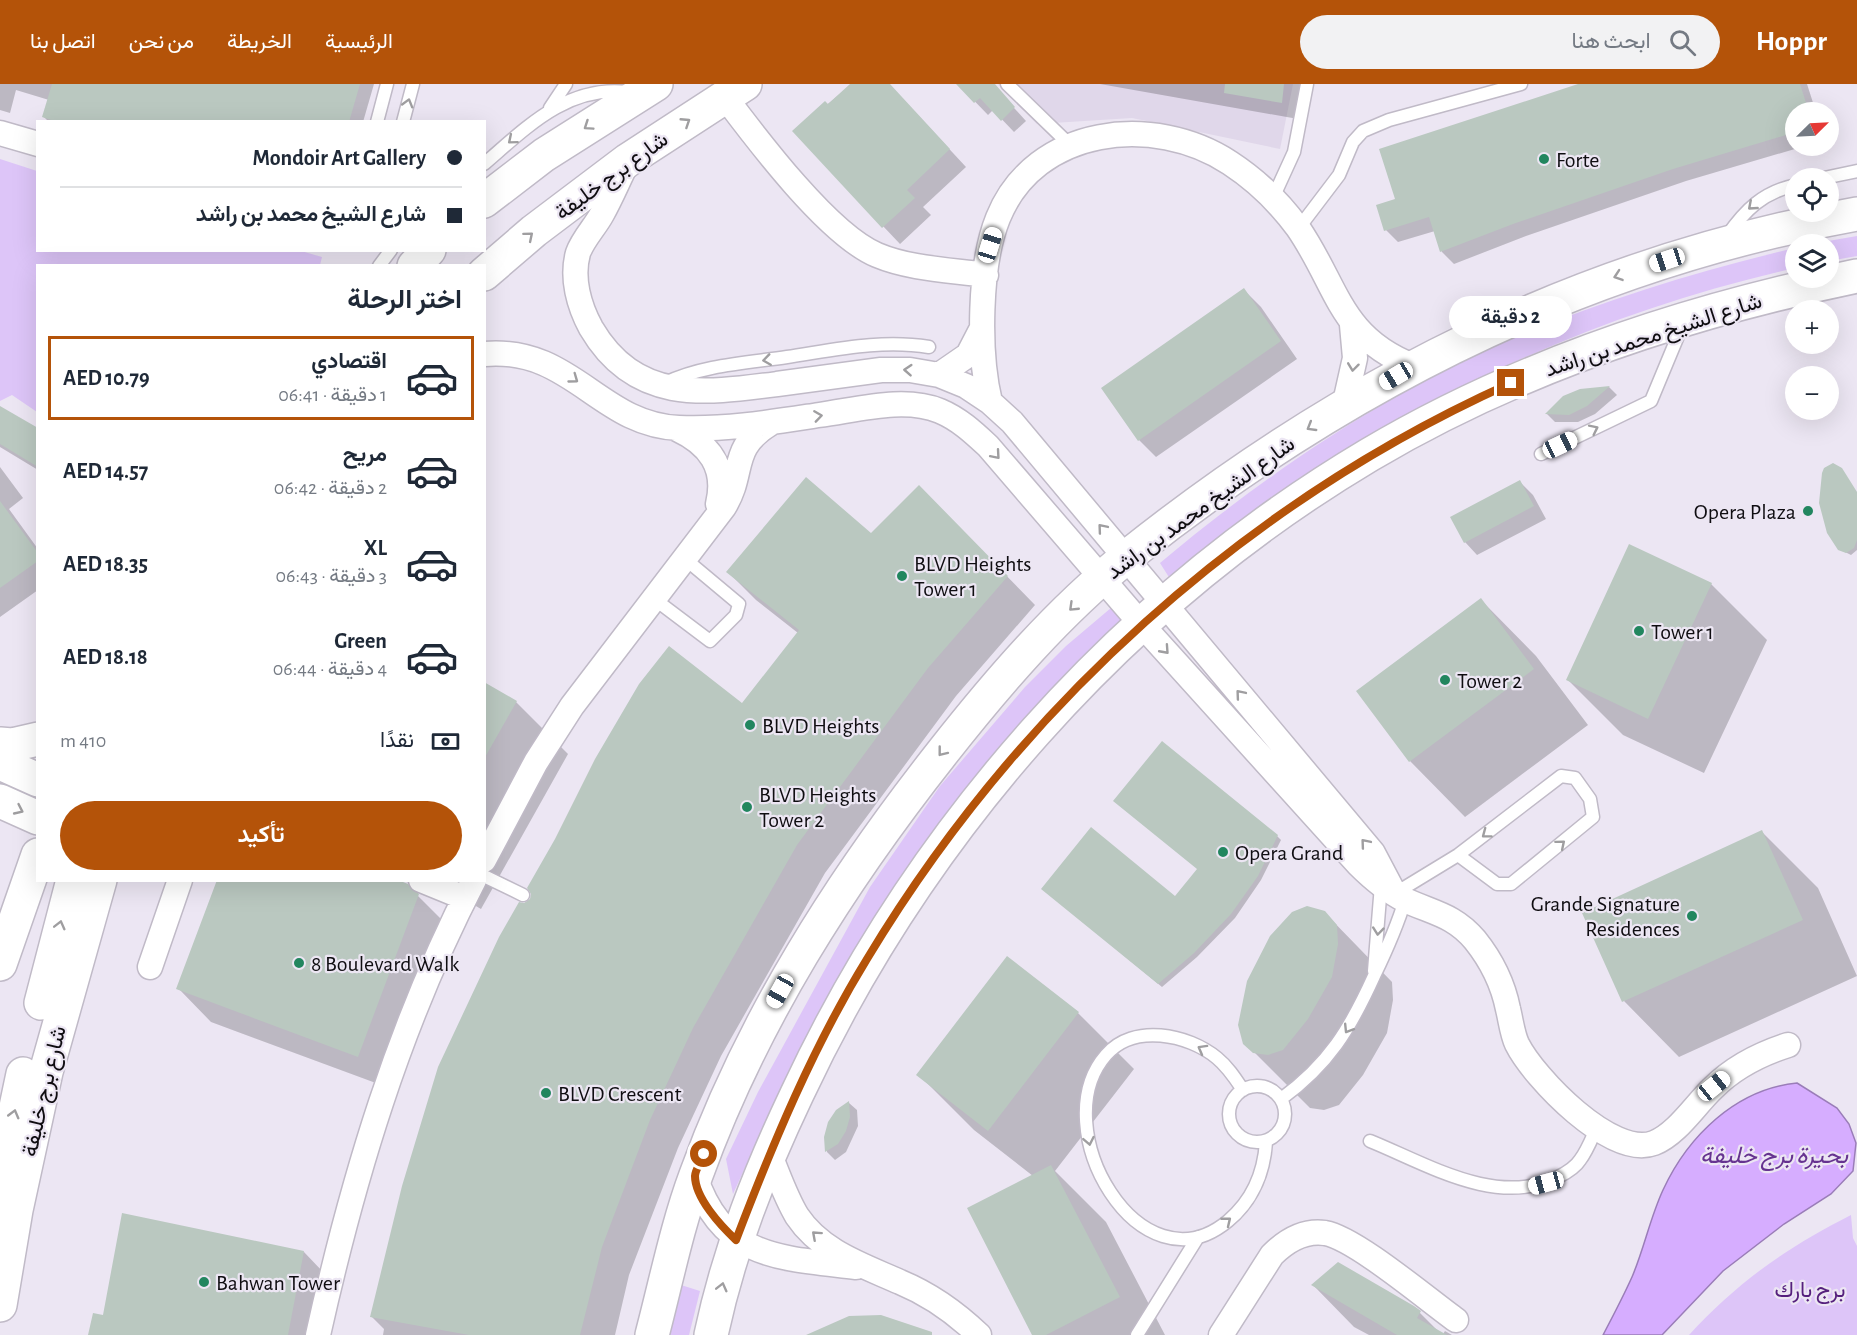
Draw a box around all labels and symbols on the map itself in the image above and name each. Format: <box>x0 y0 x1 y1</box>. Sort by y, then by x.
one-way arrow <box>401 98 413 109</box>
north arrow <box>1785 102 1839 156</box>
one-way arrow <box>680 118 691 129</box>
one-way arrow <box>584 119 595 130</box>
street label: شارع برج خليفة <box>551 128 674 226</box>
one-way arrow <box>508 133 519 144</box>
place label: Forte <box>1556 149 1599 171</box>
marker: Forte <box>1537 152 1551 166</box>
one-way arrow <box>1748 199 1758 210</box>
car <box>976 225 1004 265</box>
one-way arrow <box>522 232 533 243</box>
car <box>1647 246 1687 274</box>
one-way arrow <box>1613 269 1624 282</box>
street label: شارع الشيخ محمد بن راشد <box>1542 289 1765 383</box>
callout: 2 دقيقة <box>1450 296 1573 338</box>
one-way arrow <box>762 353 772 365</box>
car <box>1376 359 1416 393</box>
one-way arrow <box>1348 362 1360 371</box>
one-way arrow <box>903 364 912 377</box>
route end <box>1497 369 1524 396</box>
one-way arrow <box>568 372 579 383</box>
one-way arrow <box>814 410 823 422</box>
one-way arrow <box>1307 419 1318 430</box>
one-way arrow <box>1587 425 1598 437</box>
car <box>1540 429 1580 461</box>
street label: شارع الشيخ محمد بن راشد <box>1102 432 1301 586</box>
one-way arrow <box>989 448 1000 459</box>
place label: Opera Plaza <box>1694 501 1796 523</box>
marker: Opera Plaza <box>1801 504 1815 518</box>
one-way arrow <box>1098 524 1109 535</box>
place label: BLVD Heights Tower 1 <box>914 553 1032 600</box>
marker: BLVD Heights Tower 1 <box>895 569 909 583</box>
one-way arrow <box>1069 600 1079 611</box>
place label: Tower 1 <box>1651 621 1714 643</box>
marker: Tower 1 <box>1632 624 1646 638</box>
one-way arrow <box>1158 643 1169 653</box>
place label: Tower 2 <box>1457 670 1522 692</box>
marker: Tower 2 <box>1438 673 1452 687</box>
one-way arrow <box>1236 690 1247 701</box>
place label: BLVD Heights <box>762 715 880 737</box>
marker: BLVD Heights <box>743 718 757 732</box>
one-way arrow <box>939 745 950 756</box>
place label: BLVD Heights Tower 2 <box>759 784 877 831</box>
marker: BLVD Heights Tower 2 <box>740 800 754 814</box>
one-way arrow <box>12 803 23 815</box>
one-way arrow <box>1481 826 1492 837</box>
one-way arrow <box>1361 839 1372 850</box>
one-way arrow <box>1554 840 1565 851</box>
place label: Opera Grand <box>1235 842 1343 864</box>
marker: Opera Grand <box>1216 845 1230 859</box>
place label: Grande Signature Residences <box>1531 893 1680 940</box>
marker: Grande Signature Residences <box>1685 909 1699 923</box>
one-way arrow <box>53 920 66 930</box>
one-way arrow <box>1372 926 1385 935</box>
place label: 8 Boulevard Walk <box>311 953 459 975</box>
marker: 8 Boulevard Walk <box>292 956 306 970</box>
car <box>763 971 797 1011</box>
one-way arrow <box>1344 1023 1356 1033</box>
street label: شارع برج خليفة <box>18 1024 73 1159</box>
one-way arrow <box>1198 1045 1208 1056</box>
car <box>1694 1068 1734 1104</box>
place label: BLVD Crescent <box>558 1083 681 1105</box>
marker: BLVD Crescent <box>539 1086 553 1100</box>
one-way arrow <box>6 1109 19 1119</box>
one-way arrow <box>1082 1135 1095 1145</box>
route start <box>690 1140 717 1167</box>
water label: بحيرة برج خليفة <box>1700 1144 1849 1172</box>
car <box>1526 1170 1566 1196</box>
one-way arrow <box>1221 1217 1232 1228</box>
one-way arrow <box>812 1231 823 1242</box>
place label: Bahwan Tower <box>216 1272 340 1294</box>
marker: Bahwan Tower <box>197 1275 211 1289</box>
park label: برج بارك <box>1775 1279 1845 1304</box>
one-way arrow <box>714 1282 727 1292</box>

